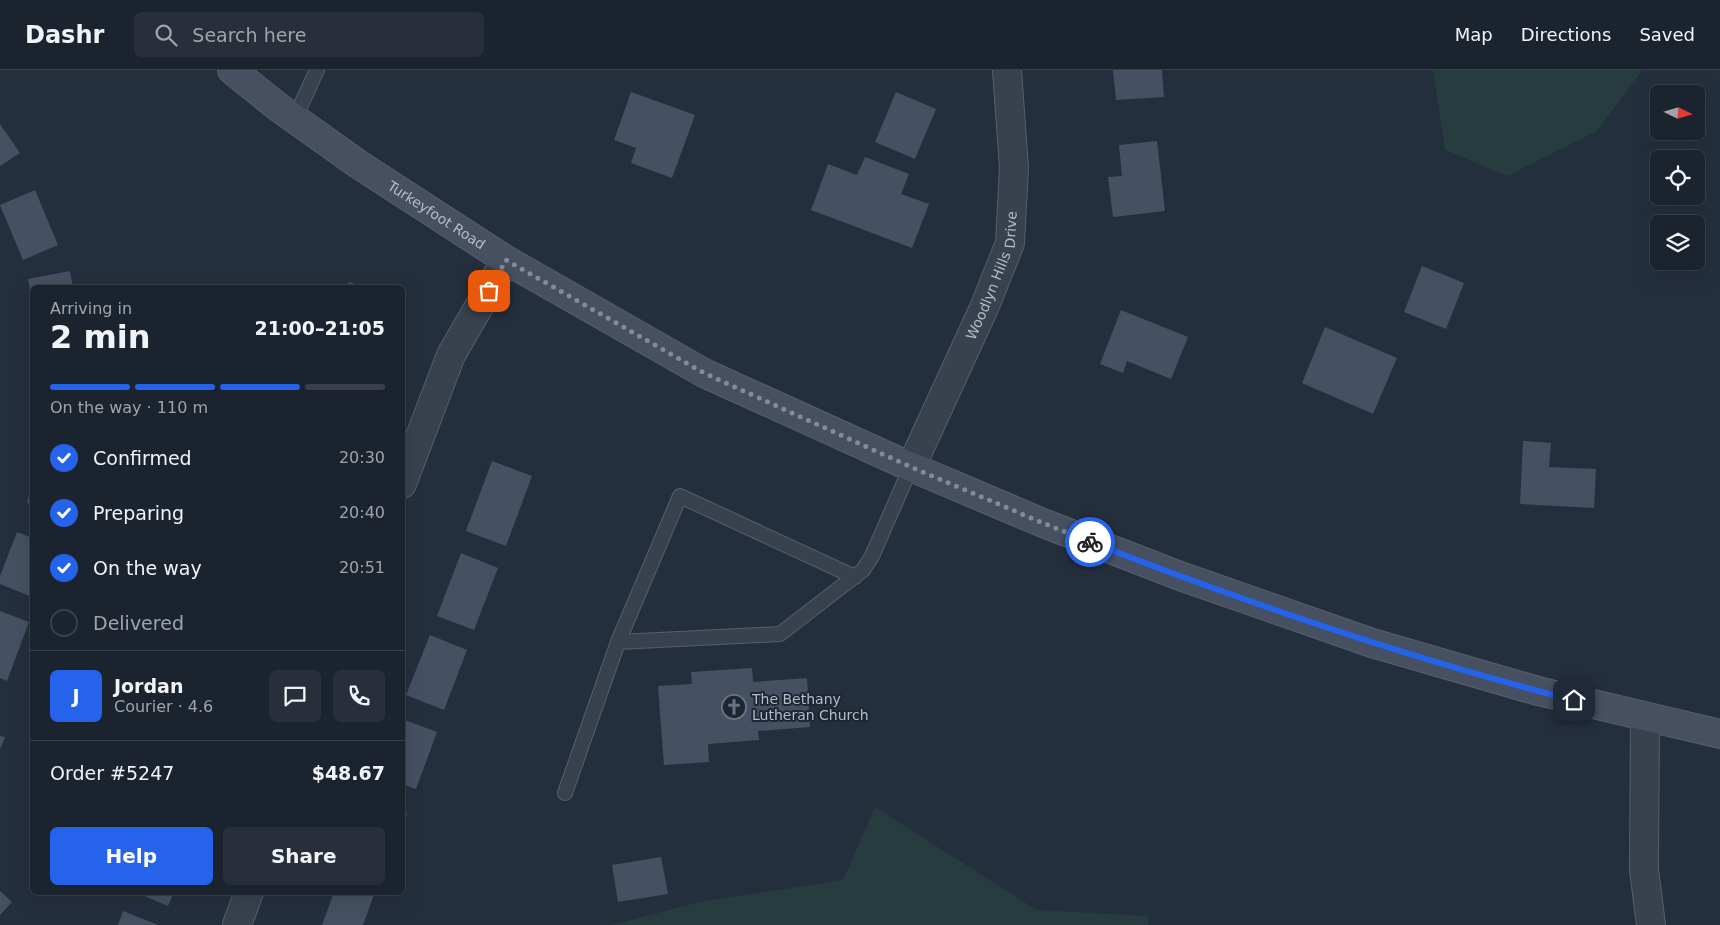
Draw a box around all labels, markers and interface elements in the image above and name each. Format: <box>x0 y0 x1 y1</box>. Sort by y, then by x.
search box <box>134 12 484 57</box>
text: Dashr <box>25 21 104 49</box>
icon: search <box>152 21 180 49</box>
text: Search here <box>192 24 306 46</box>
text: Map <box>1455 24 1493 45</box>
text: Directions <box>1521 24 1611 45</box>
text: Saved <box>1639 24 1695 45</box>
north arrow <box>1650 85 1705 140</box>
map controls <box>1650 85 1705 270</box>
button: locate <box>1650 150 1705 205</box>
street label: Turkeyfoot Road <box>384 177 488 252</box>
street label: Woodlyn Hills Drive <box>963 211 1020 342</box>
button: layers <box>1650 215 1705 270</box>
pin <box>468 270 510 312</box>
icon: bag <box>475 277 503 305</box>
text: Arriving in <box>50 299 132 318</box>
text: 21:00–21:05 <box>255 317 385 339</box>
text: 2 min <box>50 318 151 356</box>
text: On the way · 110 m <box>50 398 208 417</box>
icon: check <box>50 444 78 472</box>
text: Confirmed <box>93 447 192 469</box>
text: 20:30 <box>339 448 385 467</box>
icon: check <box>50 499 78 527</box>
text: Preparing <box>93 502 184 524</box>
text: 20:40 <box>339 503 385 522</box>
courier <box>1065 517 1115 567</box>
icon: bike <box>1076 528 1104 556</box>
icon: check <box>50 554 78 582</box>
text: On the way <box>93 557 202 579</box>
text: 20:51 <box>339 558 385 577</box>
text: Delivered <box>93 612 184 634</box>
button: chat <box>269 670 321 722</box>
button: phone <box>333 670 385 722</box>
text: Jordan <box>114 675 183 697</box>
pin <box>1553 679 1595 721</box>
text: J <box>72 685 80 707</box>
icon: home <box>1560 686 1588 714</box>
place label: The Bethany Lutheran Church <box>751 691 869 723</box>
church icon: The Bethany Lutheran Church <box>721 694 747 720</box>
text: Courier · 4.6 <box>114 697 213 716</box>
text: Order #5247 <box>50 762 174 784</box>
text: $48.67 <box>312 762 385 784</box>
button: Help <box>50 827 213 885</box>
button: Share <box>223 827 385 885</box>

